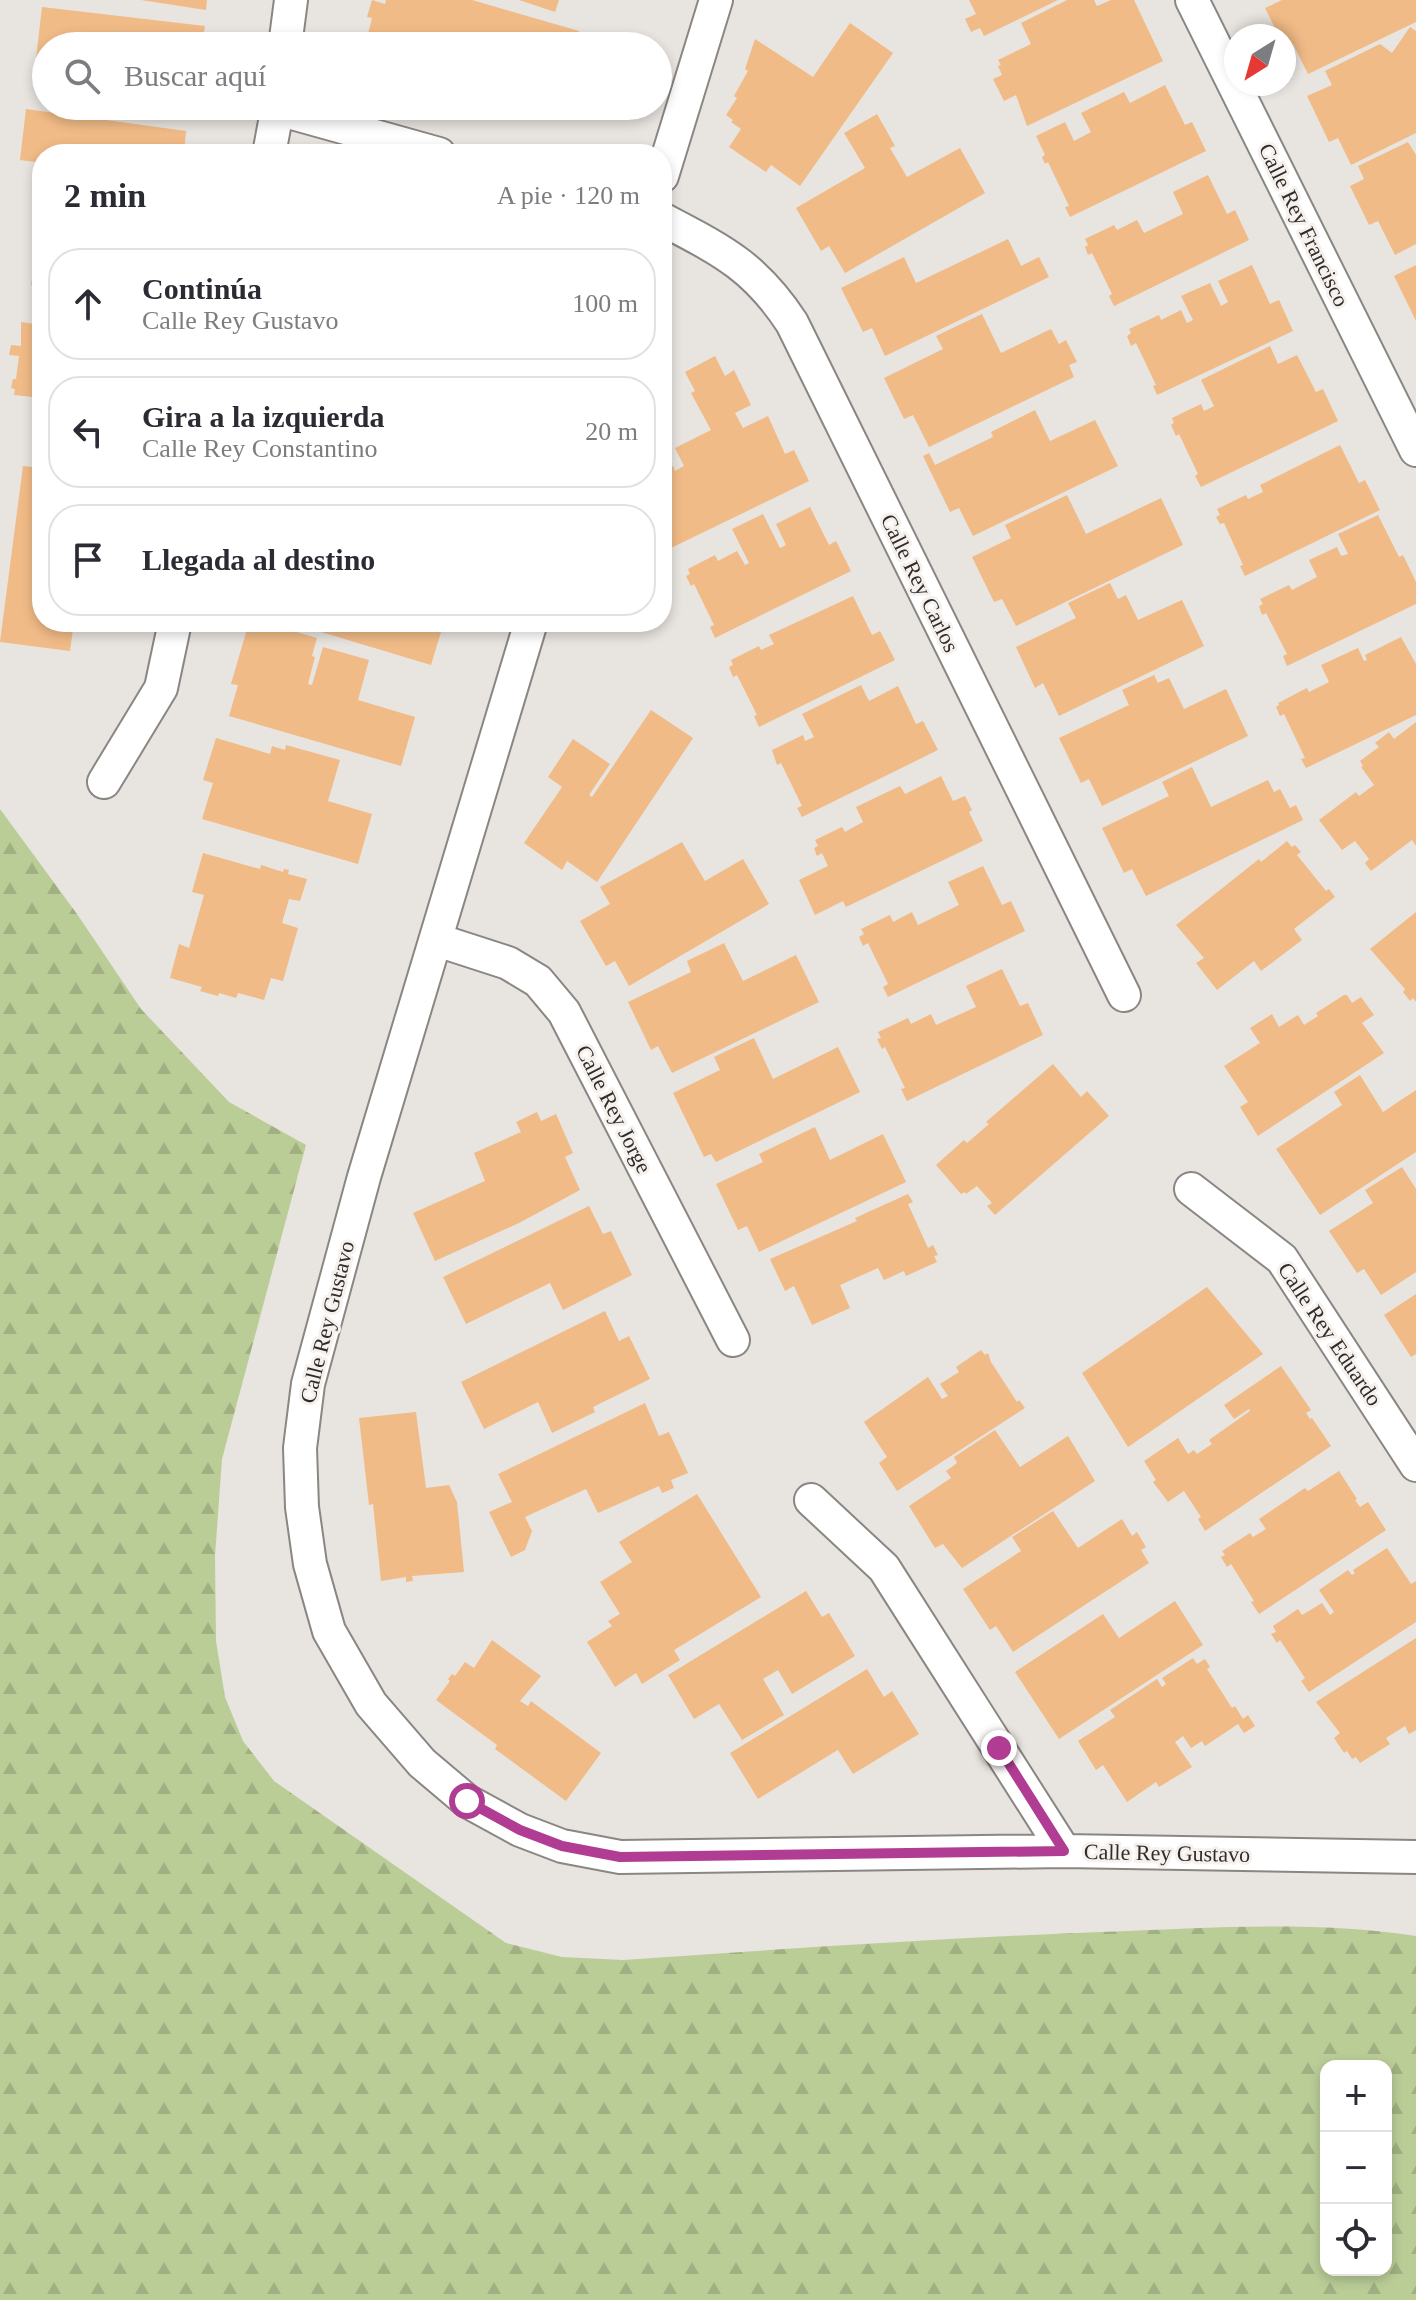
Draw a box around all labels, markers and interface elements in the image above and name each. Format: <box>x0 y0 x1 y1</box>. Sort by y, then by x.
north arrow <box>1224 24 1296 96</box>
search box <box>32 32 672 120</box>
icon: search <box>60 54 104 98</box>
text: Buscar aquí <box>124 59 266 92</box>
street label: Calle Rey Francisco <box>1254 139 1354 311</box>
text: 2 min <box>64 177 146 214</box>
text: A pie · 120 m <box>497 181 640 210</box>
text: Continúa <box>142 272 262 305</box>
icon: ahead <box>66 282 110 326</box>
text: 100 m <box>572 289 638 318</box>
text: Calle Rey Gustavo <box>142 306 338 335</box>
text: Gira a la izquierda <box>142 400 385 433</box>
icon: left <box>66 410 110 454</box>
text: 20 m <box>585 417 638 446</box>
text: Calle Rey Constantino <box>142 434 377 463</box>
street label: Calle Rey Carlos <box>876 510 964 656</box>
icon: arrive <box>66 538 110 582</box>
text: Llegada al destino <box>142 543 375 576</box>
street label: Calle Rey Jorge <box>571 1041 657 1177</box>
street label: Calle Rey Gustavo <box>295 1238 359 1406</box>
street label: Calle Rey Eduardo <box>1273 1258 1387 1410</box>
route end <box>981 1730 1017 1766</box>
route start <box>449 1783 485 1819</box>
street label: Calle Rey Gustavo <box>1084 1839 1250 1867</box>
map controls <box>1320 2060 1392 2276</box>
button: + <box>1320 2060 1392 2132</box>
button: − <box>1320 2132 1392 2204</box>
button: locate <box>1320 2204 1392 2276</box>

